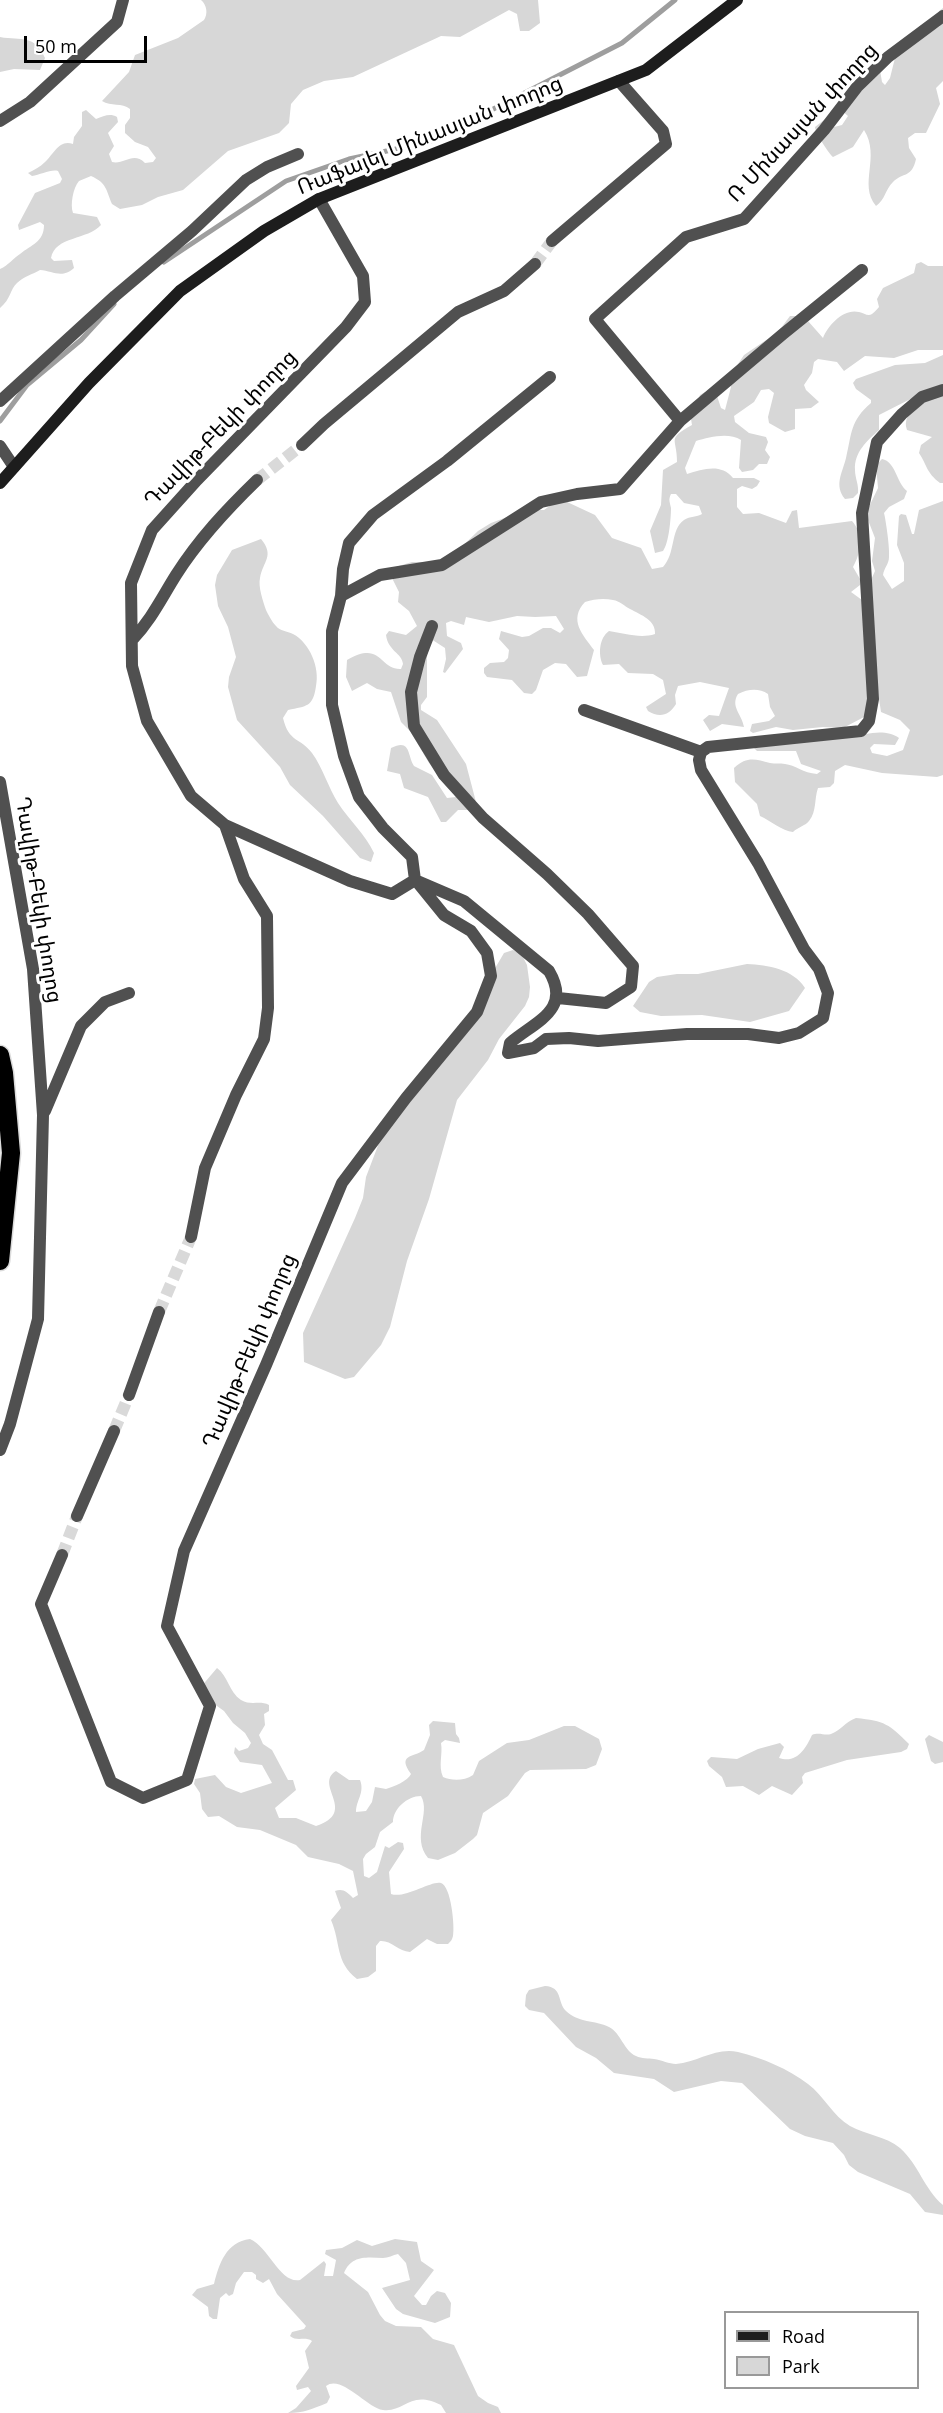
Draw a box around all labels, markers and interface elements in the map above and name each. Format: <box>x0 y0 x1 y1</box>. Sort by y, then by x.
scale bar <box>27 24 150 62</box>
text: 50 m <box>35 34 77 58</box>
street label: Ռ Մինասյան փողոց <box>723 38 883 208</box>
street label: Ռաֆայել Մինասյան փողոց <box>294 71 566 201</box>
street label: Դավիթ-Բեկի փողոց <box>139 345 303 513</box>
street label: Դավիթ-Բեկի փողոց <box>9 795 67 1005</box>
street label: Դավիթ-Բեկի փողոց <box>198 1250 302 1452</box>
legend <box>724 2311 919 2389</box>
text: Road <box>782 2324 825 2348</box>
text: Park <box>782 2354 820 2378</box>

